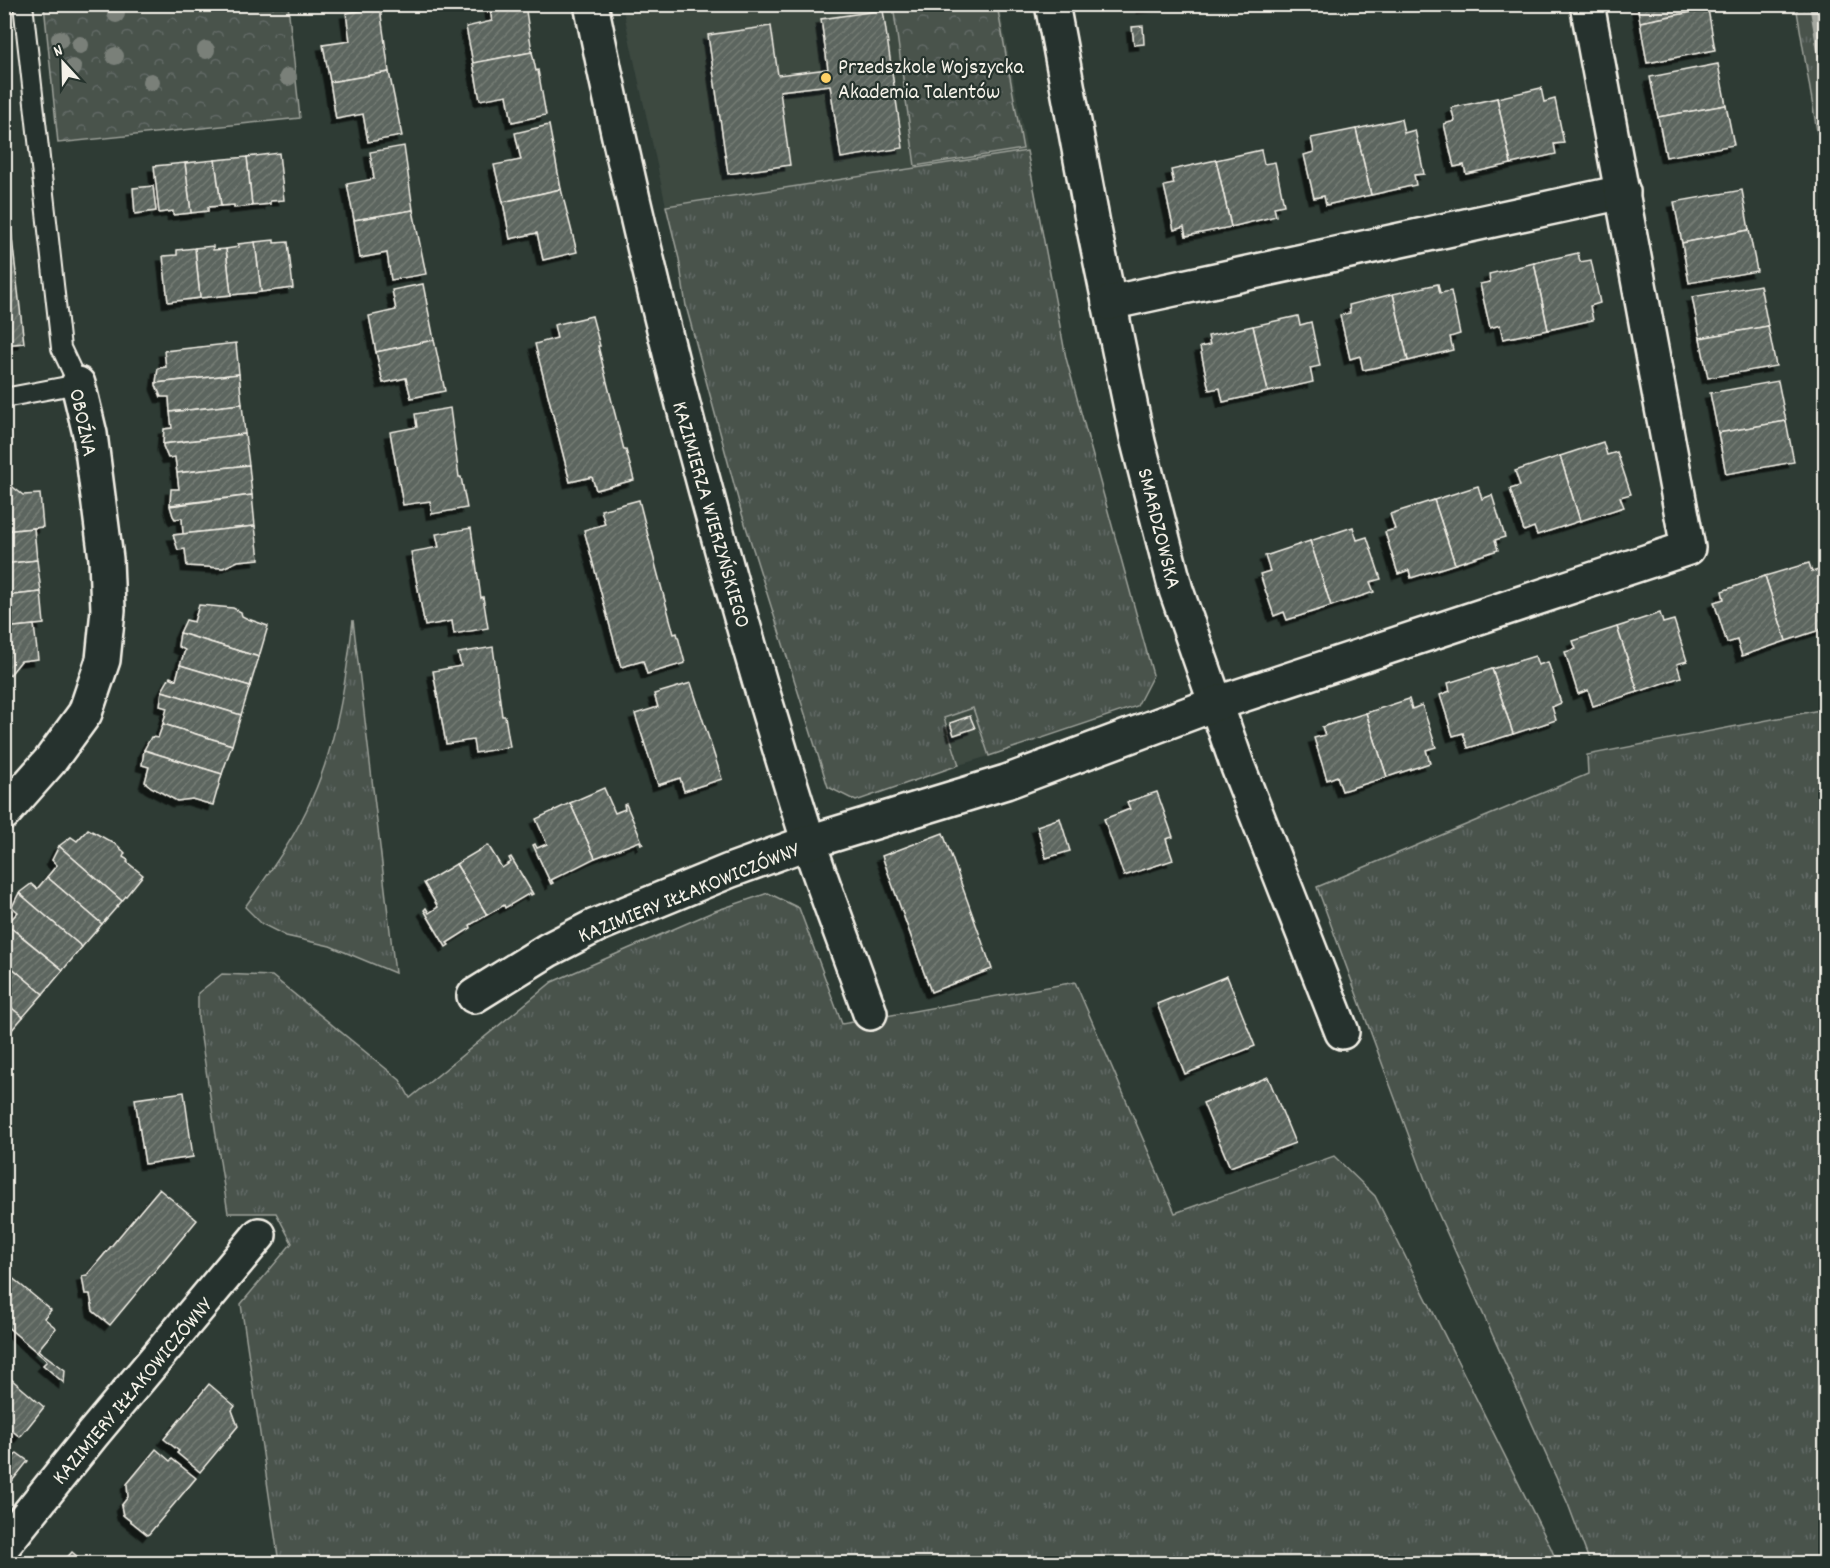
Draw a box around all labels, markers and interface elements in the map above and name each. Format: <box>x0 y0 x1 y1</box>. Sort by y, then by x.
north arrow <box>33 33 93 93</box>
text: N <box>50 39 66 64</box>
place label: Przedszkole Wojszycka Akademia Talentów <box>838 53 1024 109</box>
marker: Przedszkole Wojszycka Akademia Talentów <box>819 71 833 85</box>
street label: OBOŹNA <box>59 386 104 459</box>
street label: KAZIMIERZA WIERZYŃSKIEGO <box>662 398 757 632</box>
street label: SMARDZOWSKA <box>1128 465 1188 593</box>
street label: KAZIMIERY IŁŁAKOWICZÓWNY <box>574 835 805 953</box>
street label: KAZIMIERY IŁŁAKOWICZÓWNY <box>46 1291 222 1493</box>

